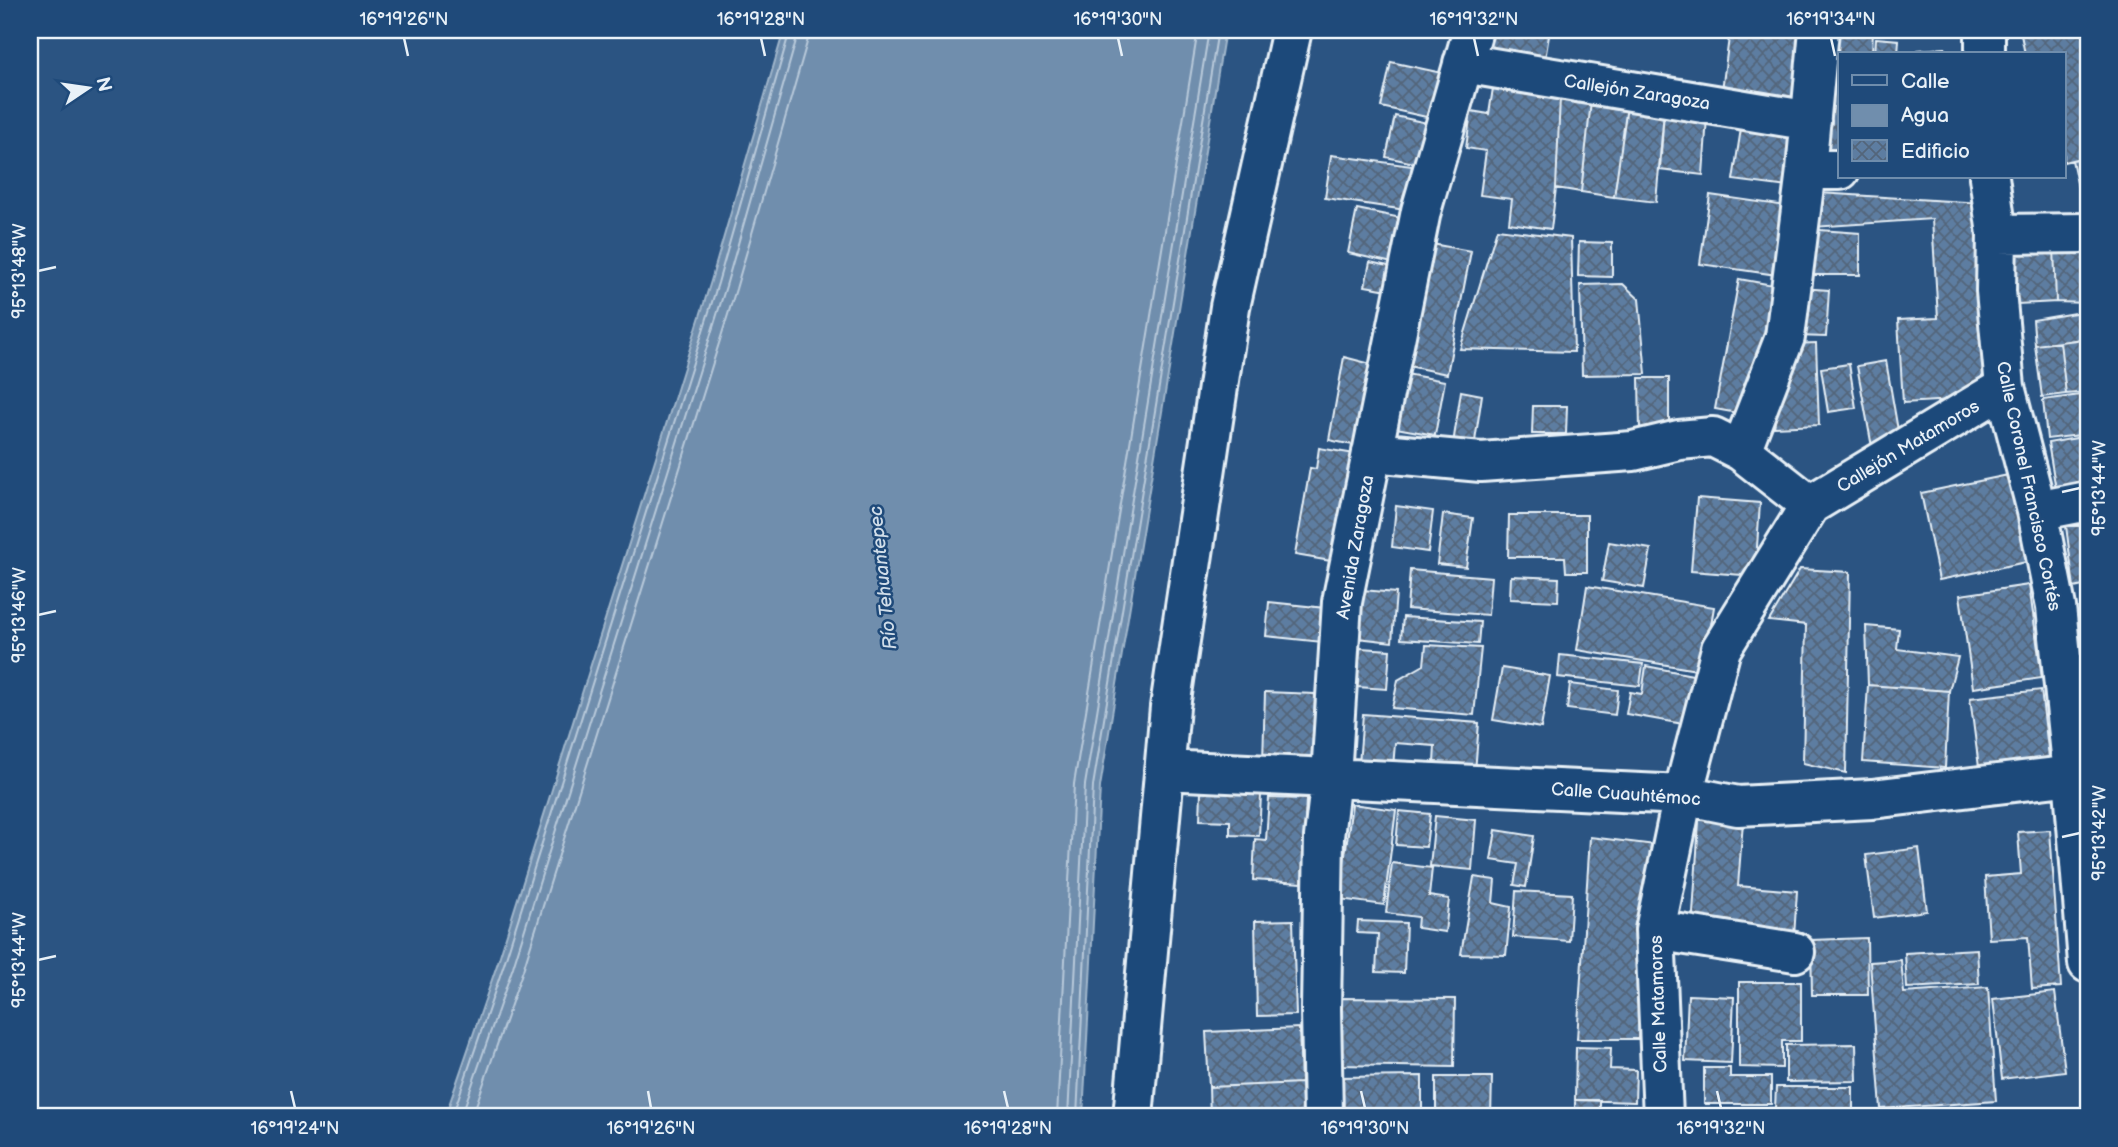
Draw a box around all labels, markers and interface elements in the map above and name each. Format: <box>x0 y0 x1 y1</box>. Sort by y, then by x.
text: 16°19'26"N <box>359 9 449 30</box>
text: 16°19'28"N <box>717 9 805 30</box>
text: 16°19'30"N <box>1073 9 1163 30</box>
text: 16°19'32"N <box>1429 9 1519 30</box>
text: 16°19'34"N <box>1786 9 1876 30</box>
north arrow <box>52 52 122 122</box>
legend <box>1838 52 2066 178</box>
text: Calle <box>1901 69 1950 94</box>
street label: Callejón Zaragoza <box>1562 71 1712 114</box>
text: N <box>90 75 116 94</box>
text: Agua <box>1901 103 1949 128</box>
text: Edificio <box>1901 139 1970 164</box>
text: 95°13'48"W <box>9 223 30 319</box>
street label: Calle Coronel Francisco Cortés <box>1992 359 2065 613</box>
street label: Callejón Matamoros <box>1833 396 1983 497</box>
text: 95°13'44"W <box>2089 439 2110 536</box>
street label: Avenida Zaragoza <box>1332 473 1379 621</box>
water label: Río Tehuantepec <box>865 505 902 651</box>
text: 95°13'46"W <box>9 566 30 663</box>
street label: Calle Cuauhtémoc <box>1550 779 1701 810</box>
text: 95°13'42"W <box>2089 785 2110 881</box>
text: 95°13'44"W <box>9 911 30 1008</box>
street label: Calle Matamoros <box>1646 935 1671 1073</box>
text: 16°19'24"N <box>251 1118 339 1139</box>
text: 16°19'26"N <box>606 1118 696 1139</box>
text: 16°19'28"N <box>964 1118 1052 1139</box>
text: 16°19'30"N <box>1320 1118 1410 1139</box>
text: 16°19'32"N <box>1676 1118 1766 1139</box>

